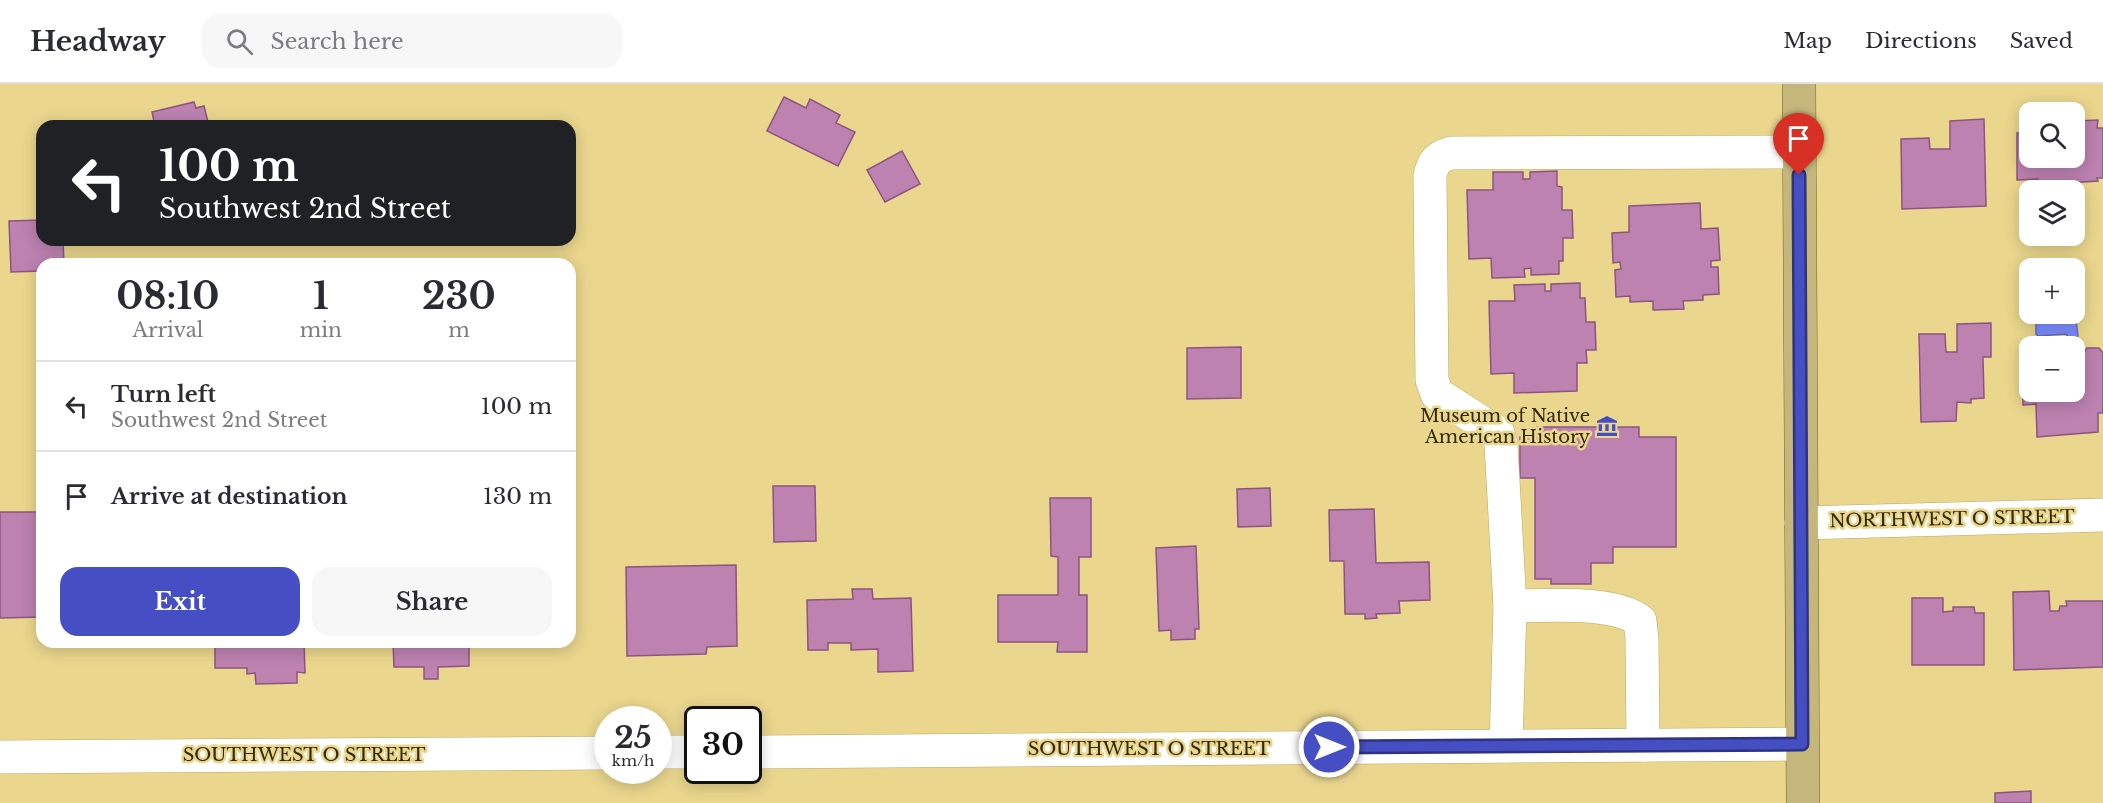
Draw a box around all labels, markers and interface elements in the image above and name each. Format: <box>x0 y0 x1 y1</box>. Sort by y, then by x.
search box <box>202 14 622 68</box>
text: Headway <box>30 24 166 59</box>
icon: search <box>223 25 256 58</box>
text: Search here <box>271 28 404 55</box>
text: Map <box>1783 28 1832 54</box>
text: Directions <box>1865 28 1977 54</box>
text: Saved <box>2010 28 2073 54</box>
map controls <box>2019 102 2085 402</box>
button: search <box>2019 102 2085 168</box>
pin <box>1773 113 1824 175</box>
icon: arrive <box>1782 122 1815 155</box>
text: 100 m <box>159 140 298 192</box>
icon: left <box>60 144 138 222</box>
button: layers <box>2019 180 2085 246</box>
text: Southwest 2nd Street <box>159 192 451 225</box>
button: + <box>2019 258 2085 324</box>
text: 08:10 <box>116 274 219 319</box>
text: 1 <box>313 274 329 319</box>
text: 230 <box>422 274 496 319</box>
text: Arrival <box>132 318 203 342</box>
text: min <box>300 318 342 342</box>
text: m <box>448 318 470 342</box>
button: − <box>2019 336 2085 402</box>
text: Turn left <box>111 381 216 408</box>
icon: left <box>60 390 93 423</box>
text: 100 m <box>481 393 552 420</box>
place label: Museum of Native American History <box>1420 405 1590 448</box>
text: Southwest 2nd Street <box>111 408 327 432</box>
museum icon: Museum of Native American History <box>1595 414 1619 438</box>
icon: arrive <box>60 480 93 513</box>
text: Arrive at destination <box>111 483 348 510</box>
text: 130 m <box>483 483 552 510</box>
street label: NORTHWEST O STREET <box>1829 506 2075 532</box>
button: Exit <box>60 567 300 636</box>
button: Share <box>312 567 552 636</box>
speed limit sign: 30 <box>684 706 762 784</box>
position arrow <box>1297 715 1361 779</box>
text: 25 <box>614 719 652 756</box>
street label: SOUTHWEST O STREET <box>1028 738 1271 760</box>
street label: SOUTHWEST O STREET <box>183 744 426 766</box>
text: km/h <box>612 751 654 770</box>

